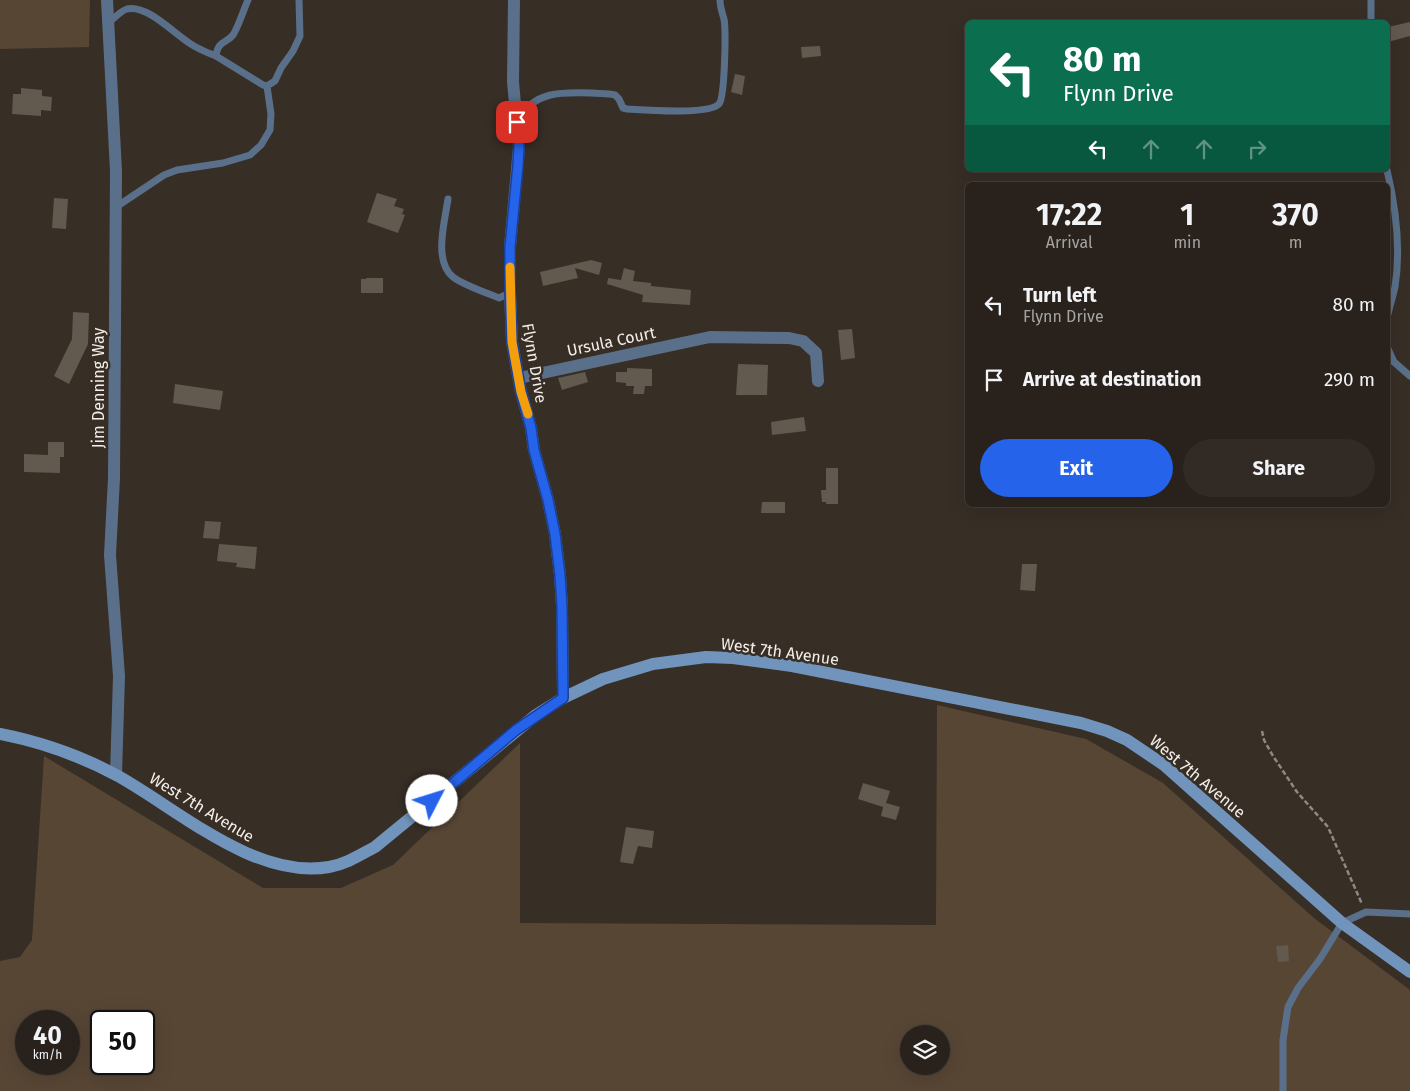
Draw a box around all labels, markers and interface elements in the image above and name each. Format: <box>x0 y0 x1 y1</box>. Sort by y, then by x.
text: 80 m <box>1063 38 1142 80</box>
icon: left <box>980 40 1045 105</box>
text: Flynn Drive <box>1063 80 1174 107</box>
pin <box>496 101 538 143</box>
icon: arrive <box>503 108 531 136</box>
icon: left <box>1084 135 1112 163</box>
icon: ahead <box>1137 135 1165 163</box>
icon: ahead <box>1190 135 1218 163</box>
icon: right <box>1243 135 1271 163</box>
text: 17:22 <box>1036 197 1102 233</box>
text: 1 <box>1180 197 1194 233</box>
text: 370 <box>1272 197 1319 233</box>
text: Arrival <box>1046 233 1093 252</box>
text: min <box>1173 233 1201 252</box>
text: m <box>1289 233 1302 252</box>
text: Turn left <box>1023 284 1097 307</box>
icon: left <box>980 291 1008 319</box>
text: 80 m <box>1333 293 1375 316</box>
text: Flynn Drive <box>1023 307 1104 326</box>
street label: Flynn Drive <box>518 322 551 404</box>
street label: Ursula Court <box>565 323 657 360</box>
street label: Jim Denning Way <box>89 328 108 448</box>
icon: arrive <box>980 366 1008 394</box>
text: Arrive at destination <box>1023 368 1202 391</box>
text: 290 m <box>1324 368 1375 391</box>
button: Exit <box>980 439 1173 497</box>
button: Share <box>1183 439 1375 497</box>
street label: West 7th Avenue <box>720 634 840 669</box>
street label: West 7th Avenue <box>1146 731 1249 822</box>
street label: West 7th Avenue <box>146 769 258 846</box>
position arrow <box>405 774 457 826</box>
speed limit sign: 50 <box>90 1010 155 1075</box>
text: 40 <box>33 1021 62 1051</box>
map controls <box>900 1025 950 1075</box>
button: layers <box>900 1025 950 1075</box>
text: km/h <box>33 1048 62 1062</box>

